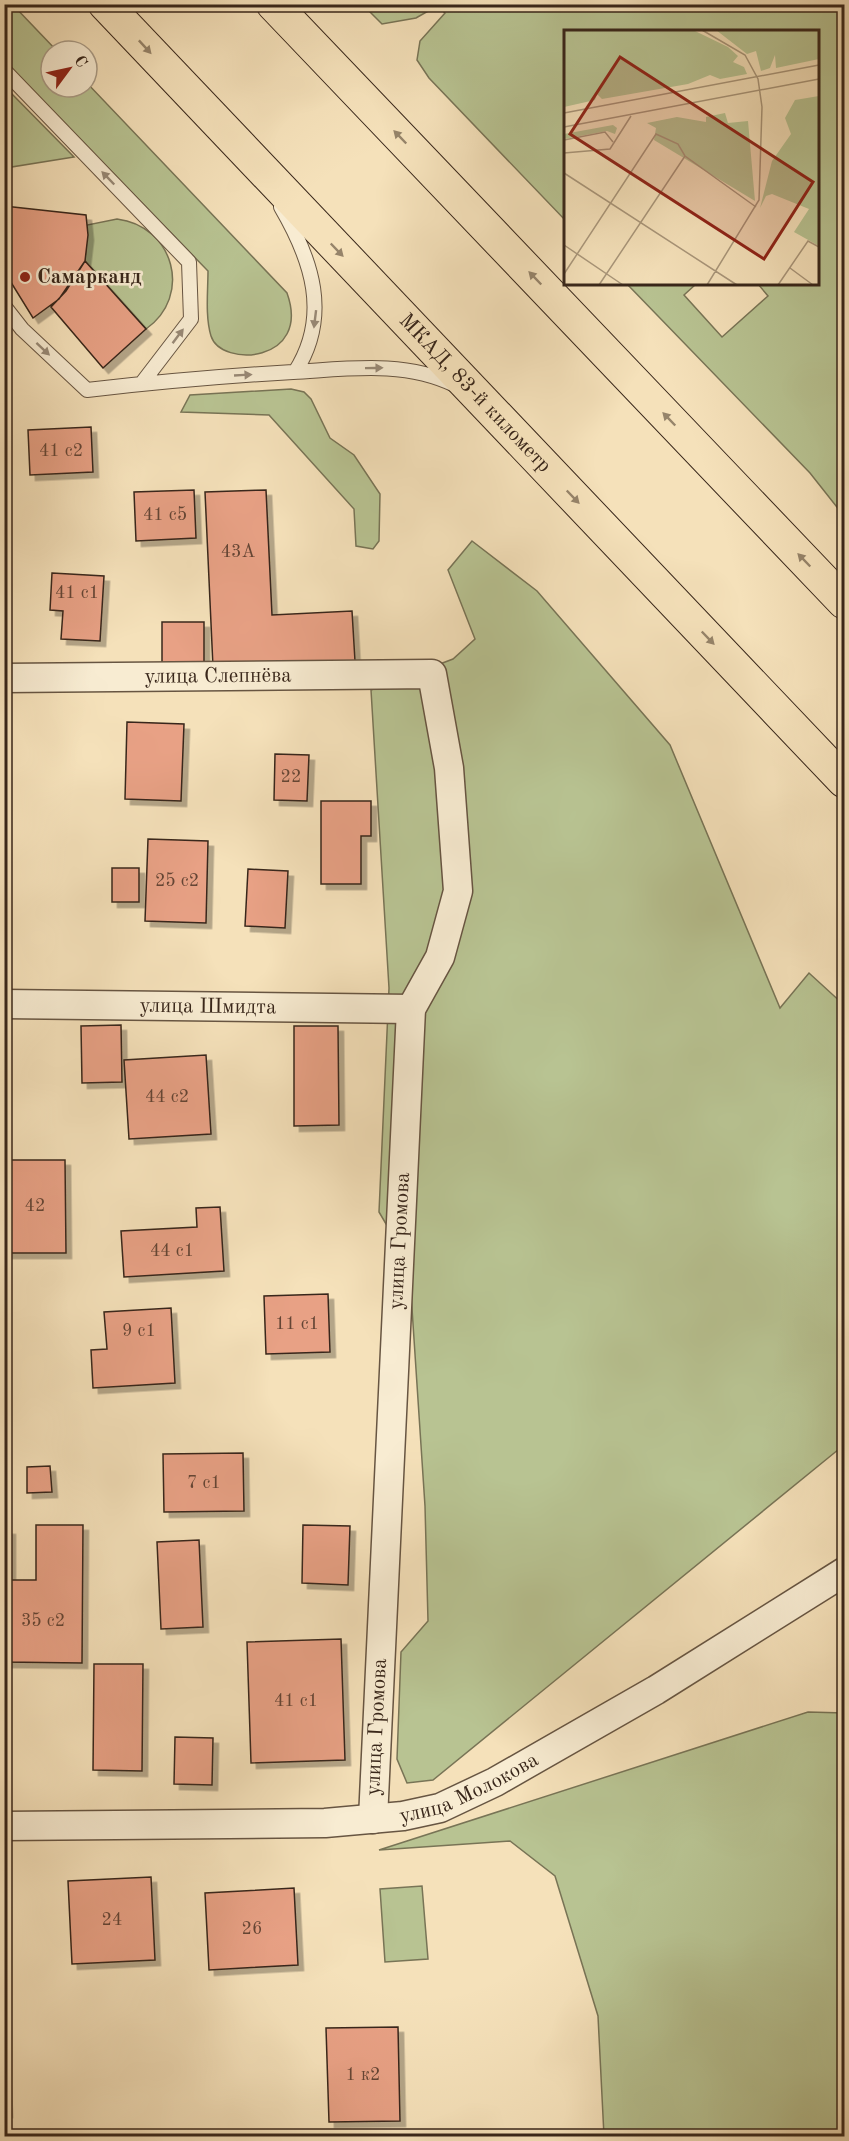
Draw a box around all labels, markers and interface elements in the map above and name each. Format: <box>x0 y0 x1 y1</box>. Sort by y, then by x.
inset map <box>564 30 819 285</box>
north arrow <box>39 39 99 99</box>
one-way arrow <box>138 40 152 55</box>
text: С <box>70 53 89 71</box>
one-way arrow <box>393 130 407 145</box>
one-way arrow <box>102 172 116 186</box>
one-way arrow <box>329 243 343 257</box>
place label: Самарканд <box>37 267 142 288</box>
marker: Самарканд <box>18 270 32 284</box>
one-way arrow <box>528 272 542 286</box>
one-way arrow <box>310 310 319 329</box>
street label: МКАД, 83-й километр <box>395 310 555 477</box>
one-way arrow <box>171 329 183 344</box>
one-way arrow <box>36 342 51 356</box>
one-way arrow <box>365 363 384 373</box>
one-way arrow <box>233 370 252 379</box>
one-way arrow <box>663 412 677 426</box>
house number: 41 с2 <box>39 442 83 460</box>
one-way arrow <box>566 490 580 505</box>
house number: 41 с5 <box>143 506 187 524</box>
house number: 43А <box>221 543 256 561</box>
one-way arrow <box>798 553 811 568</box>
house number: 41 с1 <box>55 584 99 602</box>
one-way arrow <box>701 631 715 646</box>
street label: улица Слепнёва <box>144 665 292 687</box>
house number: 22 <box>281 768 301 786</box>
house number: 25 с2 <box>155 872 199 890</box>
street label: улица Шмидта <box>139 995 277 1018</box>
house number: 44 с2 <box>145 1088 189 1106</box>
street label: улица Громова <box>386 1172 414 1310</box>
house number: 42 <box>25 1197 45 1215</box>
house number: 44 с1 <box>150 1242 194 1260</box>
house number: 11 с1 <box>275 1315 319 1333</box>
house number: 9 с1 <box>122 1322 156 1340</box>
house number: 7 с1 <box>187 1474 221 1492</box>
house number: 35 с2 <box>21 1612 65 1630</box>
street label: улица Громова <box>363 1658 391 1796</box>
house number: 41 с1 <box>274 1692 318 1710</box>
street label: улица Молокова <box>397 1749 542 1827</box>
house number: 24 <box>102 1911 122 1929</box>
house number: 26 <box>242 1920 262 1938</box>
house number: 1 к2 <box>346 2066 380 2084</box>

